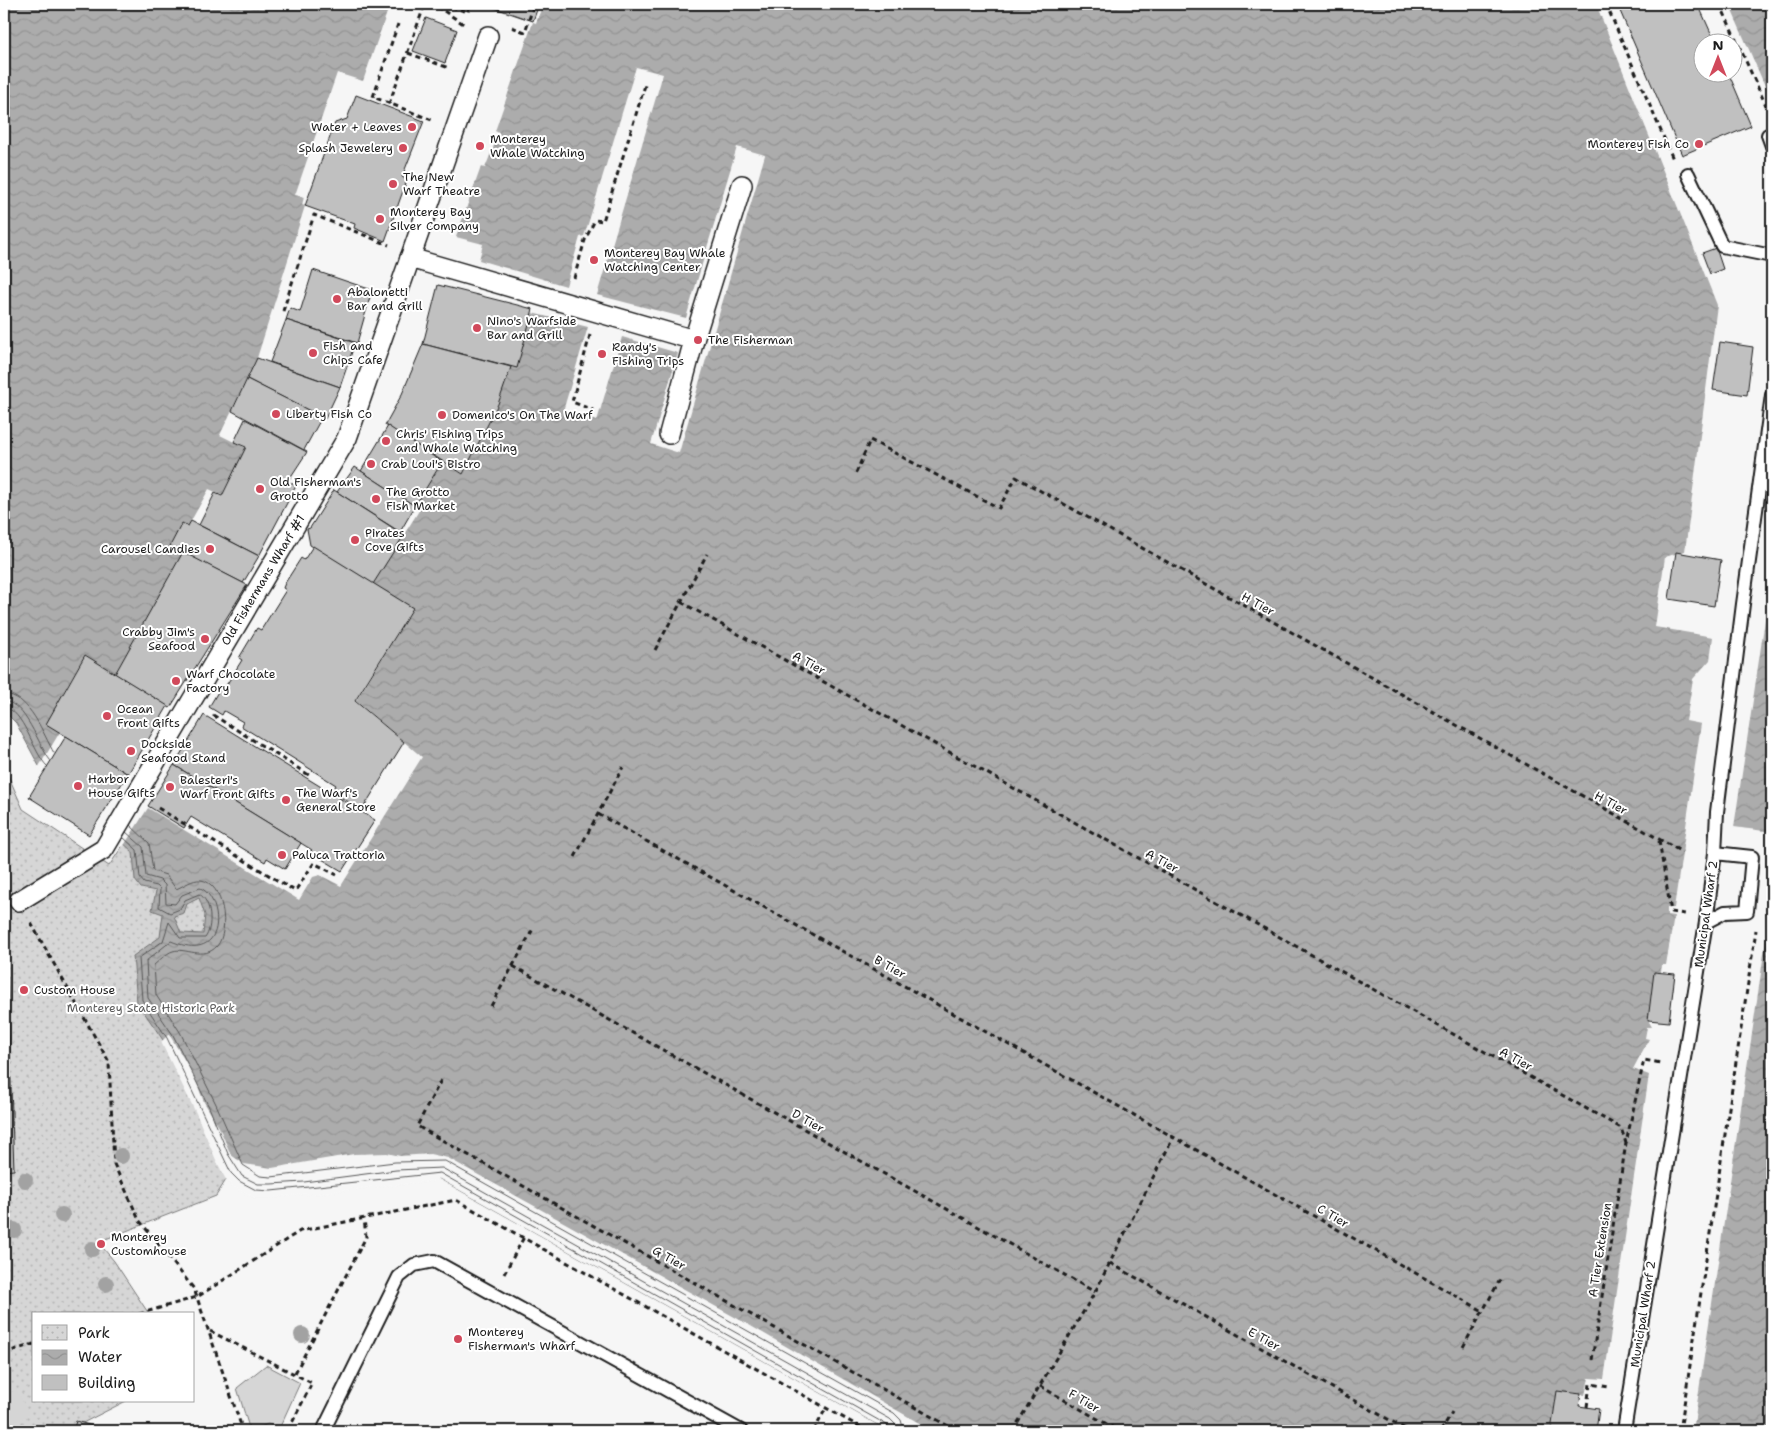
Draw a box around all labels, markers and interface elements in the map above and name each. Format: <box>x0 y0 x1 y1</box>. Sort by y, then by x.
north arrow <box>1694 32 1744 82</box>
text: N <box>1712 36 1724 54</box>
place label: Water + Leaves <box>311 119 402 135</box>
marker: Water + Leaves <box>406 121 418 133</box>
place label: Monterey Whale Watching <box>490 131 585 161</box>
place label: Monterey Fish Co <box>1588 136 1689 152</box>
marker: Monterey Fish Co <box>1693 138 1705 150</box>
place label: Splash Jewelery <box>298 140 393 156</box>
marker: Monterey Whale Watching <box>474 140 486 152</box>
marker: Splash Jewelery <box>397 142 409 154</box>
place label: The New Warf Theatre <box>403 169 481 199</box>
marker: The New Warf Theatre <box>387 178 399 190</box>
place label: Monterey Bay Silver Company <box>390 204 479 234</box>
marker: Monterey Bay Silver Company <box>374 213 386 225</box>
place label: Monterey Bay Whale Watching Center <box>604 245 726 275</box>
marker: Monterey Bay Whale Watching Center <box>588 254 600 266</box>
place label: Abalonetti Bar and Grill <box>347 284 423 314</box>
marker: Abalonetti Bar and Grill <box>331 293 343 305</box>
place label: Nino's Warfside Bar and Grill <box>487 313 577 343</box>
marker: Nino's Warfside Bar and Grill <box>471 322 483 334</box>
place label: The Fisherman <box>708 332 793 348</box>
marker: The Fisherman <box>692 334 704 346</box>
place label: Fish and Chips Cafe <box>323 338 383 368</box>
place label: Randy's Fishing Trips <box>612 339 684 369</box>
marker: Fish and Chips Cafe <box>307 347 319 359</box>
marker: Randy's Fishing Trips <box>596 348 608 360</box>
place label: Liberty Fish Co <box>286 406 372 422</box>
place label: Domenico's On The Warf <box>452 407 593 423</box>
marker: Liberty Fish Co <box>270 408 282 420</box>
marker: Domenico's On The Warf <box>436 409 448 421</box>
place label: Chris' Fishing Trips and Whale Watching <box>396 426 517 456</box>
marker: Chris' Fishing Trips and Whale Watching <box>380 435 392 447</box>
place label: Crab Loui's Bistro <box>381 456 481 472</box>
marker: Crab Loui's Bistro <box>365 458 377 470</box>
place label: Old Fisherman's Grotto <box>270 474 361 504</box>
marker: Old Fisherman's Grotto <box>254 483 266 495</box>
place label: The Grotto Fish Market <box>386 484 456 514</box>
marker: The Grotto Fish Market <box>370 493 382 505</box>
street label: Old Fishermans Wharf #1 <box>218 512 308 648</box>
place label: Pirates Cove Gifts <box>365 525 424 555</box>
marker: Pirates Cove Gifts <box>349 534 361 546</box>
place label: Carousel Candies <box>101 541 200 557</box>
marker: Carousel Candies <box>204 543 216 555</box>
street label: H Tier <box>1239 588 1278 620</box>
place label: Crabby Jim's Seafood <box>122 624 195 654</box>
marker: Crabby Jim's Seafood <box>199 633 211 645</box>
street label: A Tier <box>790 647 829 679</box>
place label: Warf Chocolate Factory <box>186 666 276 696</box>
marker: Warf Chocolate Factory <box>170 675 182 687</box>
place label: Ocean Front Gifts <box>117 701 180 731</box>
marker: Ocean Front Gifts <box>101 710 113 722</box>
place label: Dockside Seafood Stand <box>141 736 226 766</box>
marker: Dockside Seafood Stand <box>125 745 137 757</box>
place label: Harbor House Gifts <box>88 771 155 801</box>
place label: Balesteri's Warf Front Gifts <box>180 772 275 802</box>
marker: Harbor House Gifts <box>72 780 84 792</box>
marker: Balesteri's Warf Front Gifts <box>164 781 176 793</box>
place label: The Warf's General Store <box>296 785 376 815</box>
street label: H Tier <box>1592 787 1631 819</box>
marker: The Warf's General Store <box>280 794 292 806</box>
street label: A Tier <box>1143 845 1182 877</box>
place label: Paluca Trattoria <box>292 847 385 863</box>
marker: Paluca Trattoria <box>276 849 288 861</box>
street label: Municipal Wharf 2 <box>1691 859 1721 969</box>
street label: B Tier <box>871 952 909 982</box>
place label: Custom House <box>34 982 116 998</box>
marker: Custom House <box>18 984 30 996</box>
park label: Monterey State Historic Park <box>67 1000 235 1016</box>
street label: A Tier <box>1497 1043 1536 1075</box>
street label: D Tier <box>789 1106 827 1137</box>
street label: C Tier <box>1314 1201 1352 1232</box>
street label: A Tier Extension <box>1585 1202 1615 1298</box>
place label: Monterey Customhouse <box>111 1229 187 1259</box>
marker: Monterey Customhouse <box>95 1238 107 1250</box>
street label: G Tier <box>649 1242 689 1274</box>
street label: Municipal Wharf 2 <box>1627 1259 1659 1369</box>
legend <box>32 1312 195 1402</box>
text: Park <box>78 1323 110 1343</box>
place label: Monterey Fisherman's Wharf <box>468 1324 576 1354</box>
street label: E Tier <box>1245 1324 1283 1354</box>
marker: Monterey Fisherman's Wharf <box>452 1333 464 1345</box>
text: Water <box>78 1347 122 1367</box>
text: Building <box>78 1373 135 1393</box>
street label: F Tier <box>1065 1386 1103 1416</box>

